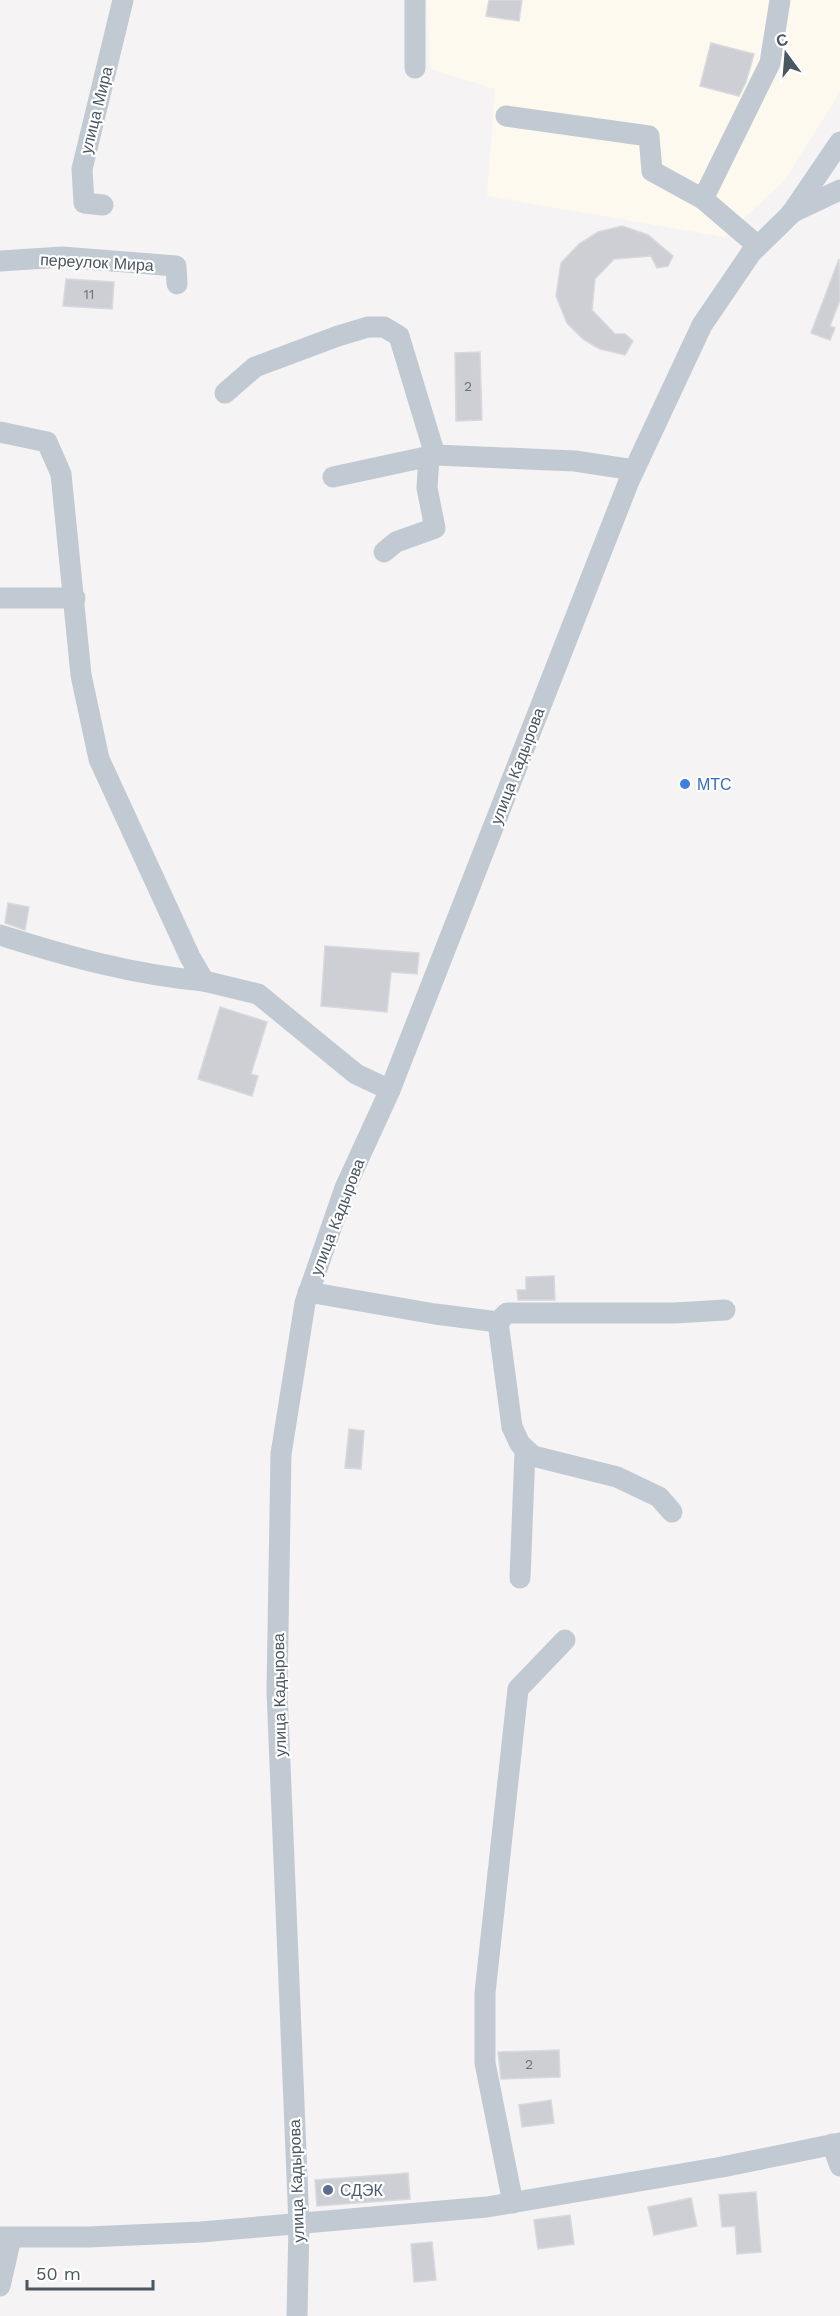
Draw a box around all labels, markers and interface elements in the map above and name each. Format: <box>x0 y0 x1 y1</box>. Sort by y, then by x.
north arrow <box>756 24 816 84</box>
text: С <box>774 29 791 51</box>
street label: улица Мира <box>76 64 117 156</box>
street label: переулок Мира <box>40 250 154 275</box>
house number: 11 <box>84 286 94 302</box>
house number: 2 <box>464 378 472 394</box>
street label: улица Кадырова <box>486 705 549 827</box>
place label: МТС <box>697 775 732 794</box>
marker: МТС <box>678 777 692 791</box>
street label: улица Кадырова <box>306 1156 369 1278</box>
street label: улица Кадырова <box>269 1633 290 1757</box>
house number: 2 <box>525 2056 533 2072</box>
street label: улица Кадырова <box>285 2119 308 2243</box>
place label: СДЭК <box>340 2181 384 2200</box>
marker: СДЭК <box>321 2183 335 2197</box>
scale bar <box>27 2253 153 2291</box>
text: 50 m <box>36 2263 81 2284</box>

